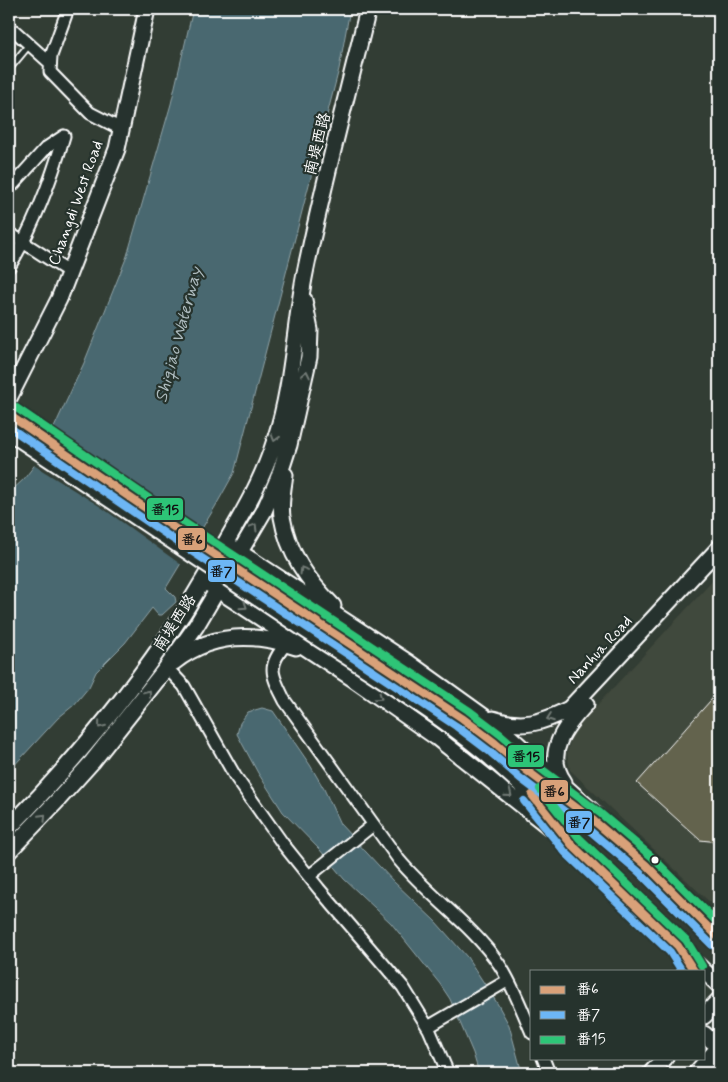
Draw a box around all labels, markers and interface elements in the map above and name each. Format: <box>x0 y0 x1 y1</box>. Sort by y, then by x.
street label: 南堤西路 <box>300 110 336 178</box>
street label: Changdi West Road <box>44 138 108 268</box>
water label: Shiqiao Waterway <box>149 263 209 405</box>
one-way arrow <box>300 369 311 378</box>
one-way arrow <box>271 434 281 442</box>
line badge: 番15 <box>146 497 184 521</box>
text: 番15 <box>151 501 179 519</box>
one-way arrow <box>248 523 258 532</box>
line badge: 番6 <box>177 527 206 551</box>
text: 番6 <box>181 531 203 549</box>
line badge: 番7 <box>207 559 236 583</box>
text: 番7 <box>210 563 233 581</box>
one-way arrow <box>299 566 309 575</box>
street label: 南堤西路 <box>149 590 201 656</box>
one-way arrow <box>239 600 248 610</box>
street label: Nanhua Road <box>563 611 637 689</box>
one-way arrow <box>142 689 151 699</box>
one-way arrow <box>373 691 383 700</box>
one-way arrow <box>546 712 555 722</box>
one-way arrow <box>97 720 106 729</box>
line badge: 番15 <box>507 744 545 768</box>
text: 番15 <box>512 748 540 766</box>
line badge: 番6 <box>540 779 569 803</box>
text: 番6 <box>543 783 565 801</box>
one-way arrow <box>503 789 512 797</box>
line badge: 番7 <box>565 810 593 834</box>
one-way arrow <box>37 813 46 822</box>
text: 番7 <box>568 814 591 832</box>
unlabelled marker <box>650 855 660 865</box>
legend <box>530 970 706 1060</box>
text: 番6 <box>576 980 599 1000</box>
text: 番7 <box>576 1006 600 1026</box>
text: 番15 <box>576 1030 606 1050</box>

